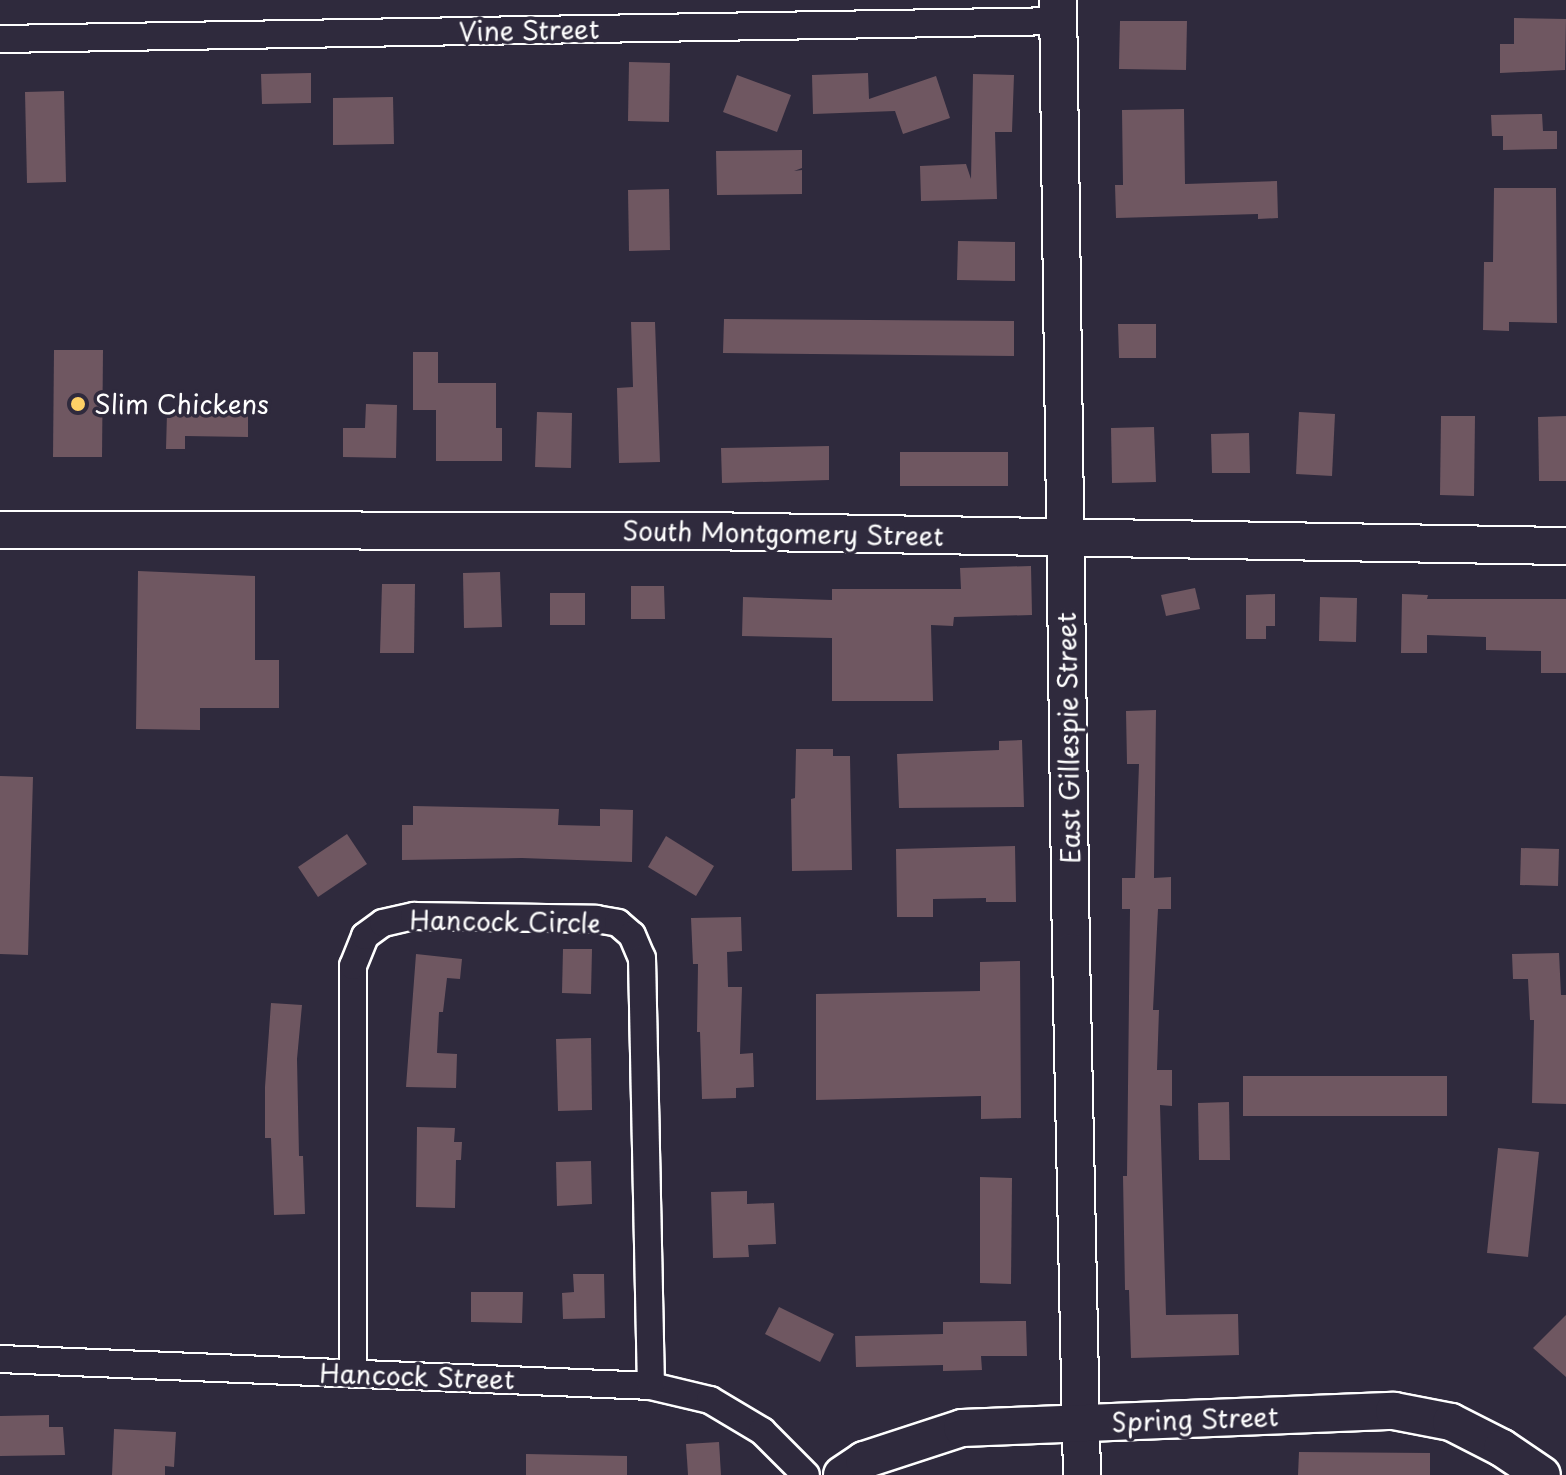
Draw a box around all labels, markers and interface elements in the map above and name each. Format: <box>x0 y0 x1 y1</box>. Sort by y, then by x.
street label: Vine Street <box>458 13 600 47</box>
place label: Slim Chickens <box>94 388 269 420</box>
marker: Slim Chickens <box>69 395 87 413</box>
street label: South Montgomery Street <box>621 515 945 551</box>
street label: East Gillespie Street <box>1050 611 1086 865</box>
street label: Hancock Circle <box>409 904 601 938</box>
street label: Hancock Street <box>319 1357 515 1395</box>
street label: Spring Street <box>1111 1401 1279 1437</box>

